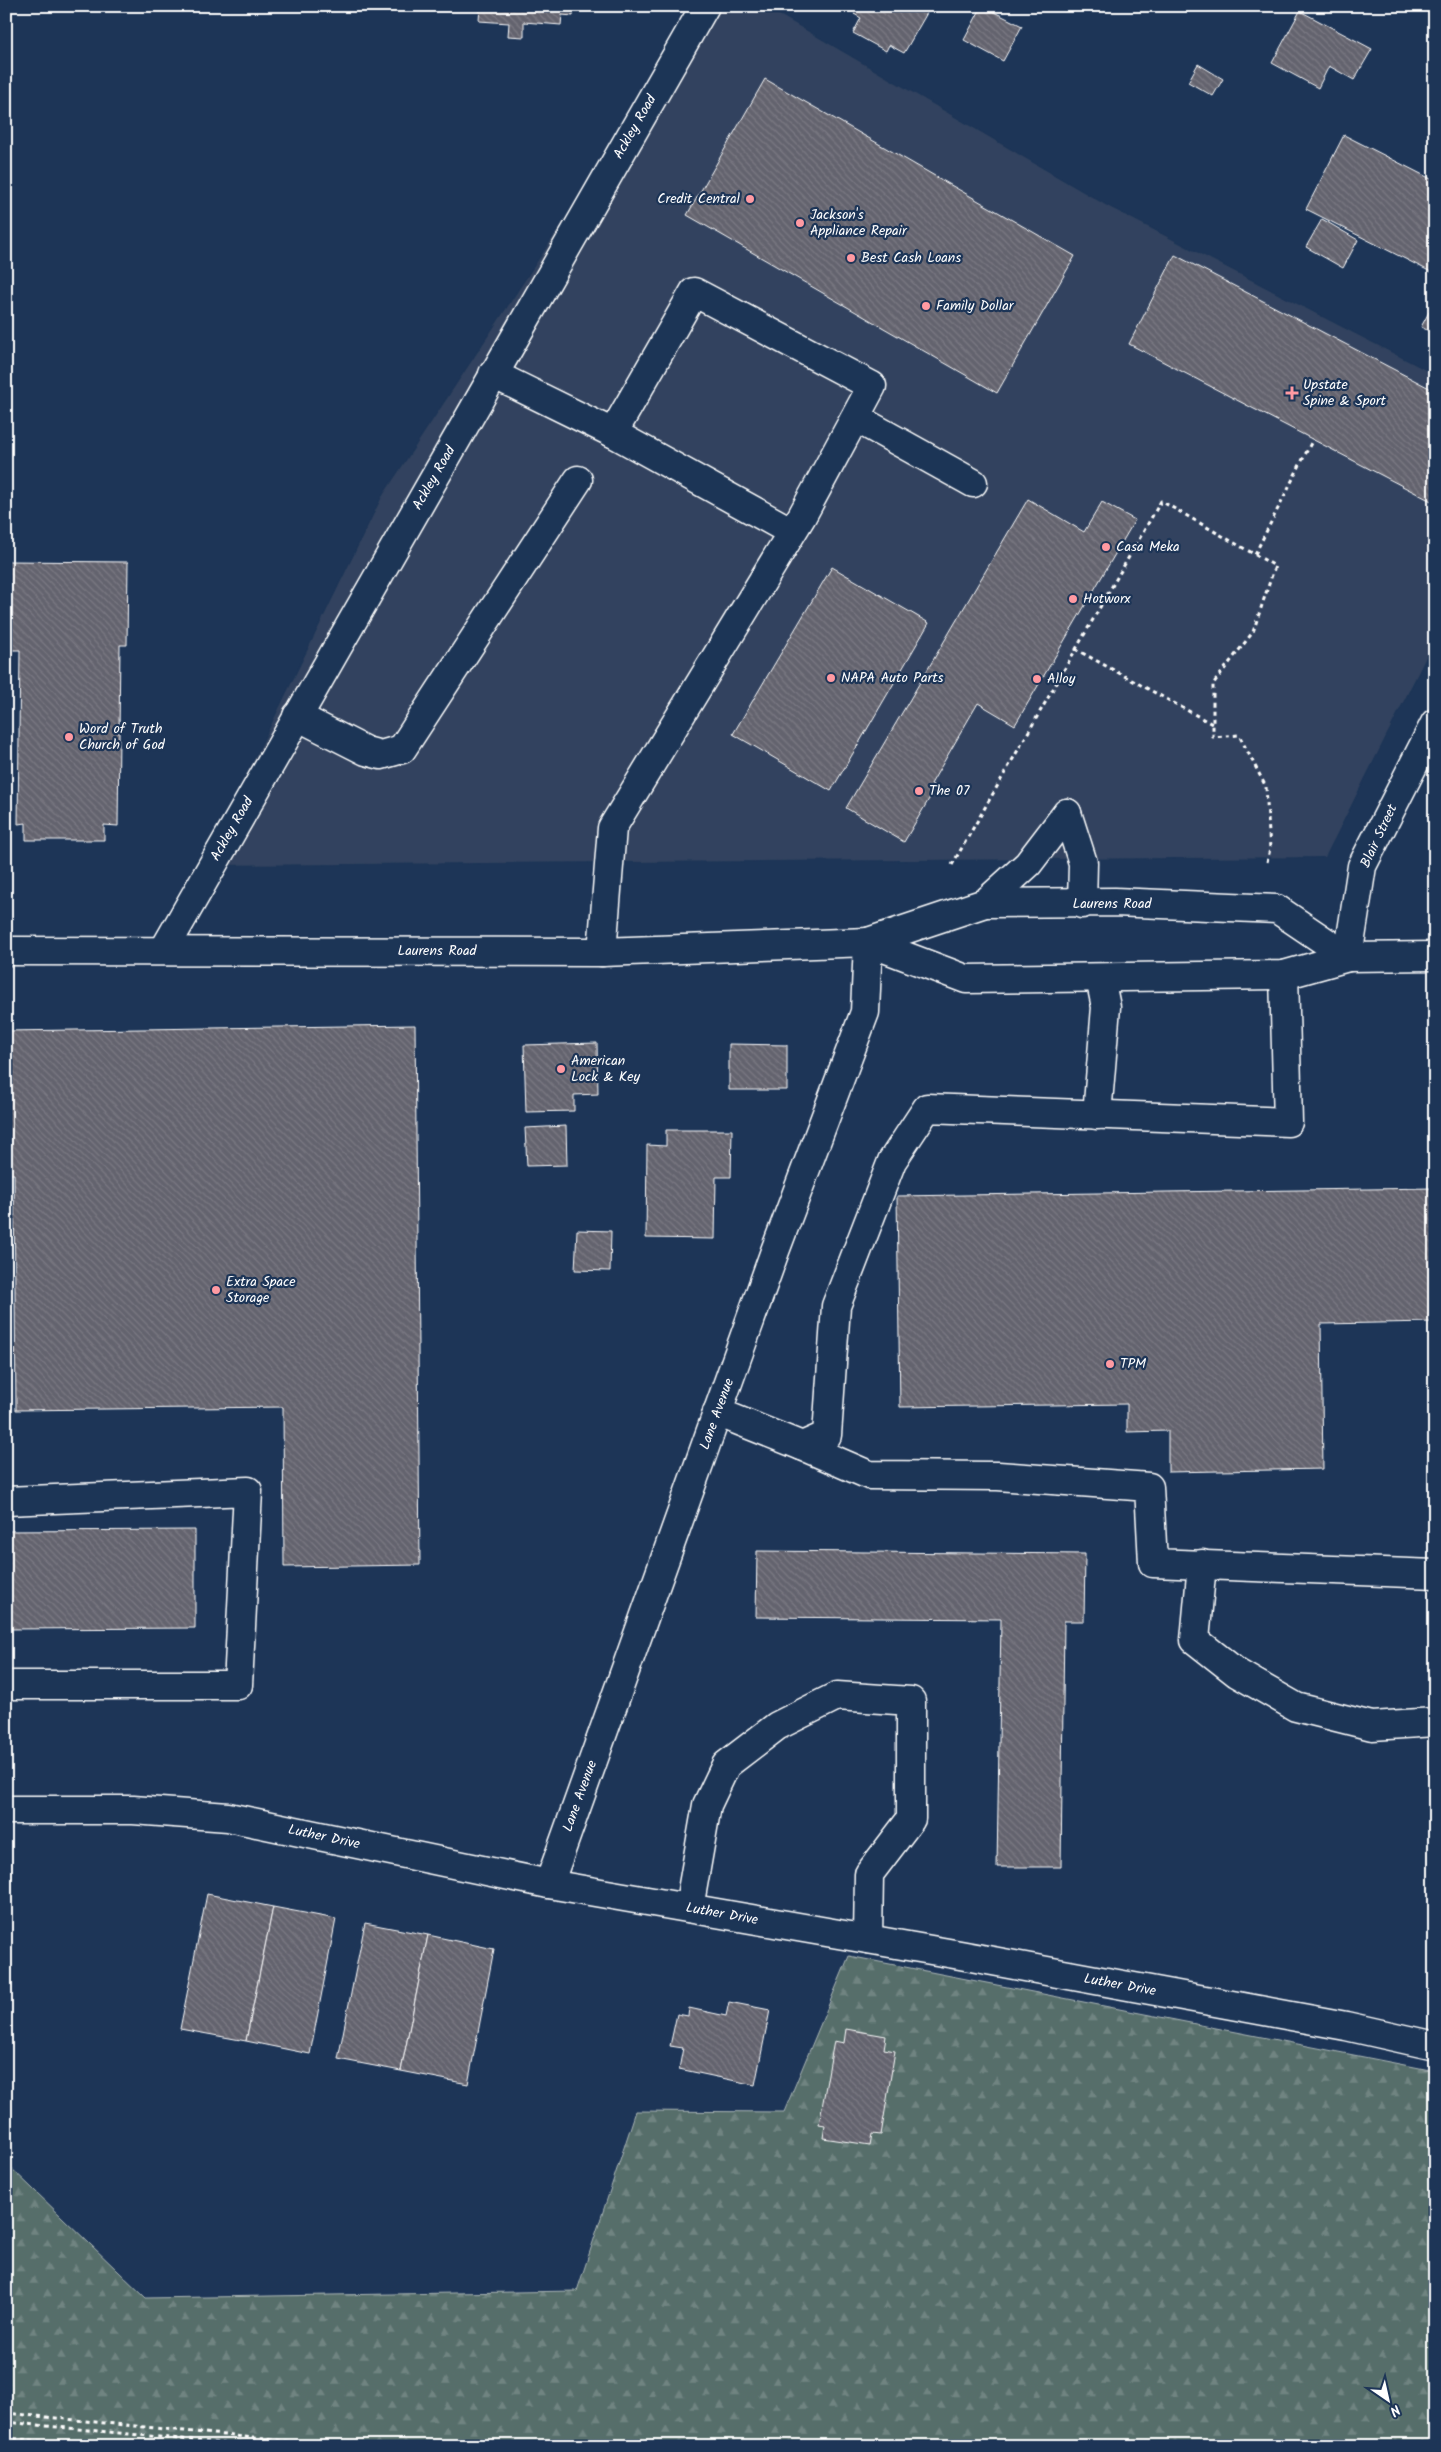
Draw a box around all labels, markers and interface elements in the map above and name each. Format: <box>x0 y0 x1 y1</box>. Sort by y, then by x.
street label: Ackley Road <box>608 90 663 163</box>
place label: Credit Central <box>657 188 741 210</box>
marker: Credit Central <box>744 193 756 205</box>
place label: Jackson's Appliance Repair <box>810 204 908 242</box>
marker: Jackson's Appliance Repair <box>794 217 806 229</box>
place label: Best Cash Loans <box>861 247 961 269</box>
marker: Best Cash Loans <box>845 252 857 264</box>
place label: Family Dollar <box>936 295 1015 317</box>
marker: Family Dollar <box>920 300 932 312</box>
place label: Upstate Spine & Sport <box>1303 374 1386 412</box>
marker: Upstate Spine & Sport <box>1285 386 1299 400</box>
street label: Ackley Road <box>407 441 462 514</box>
place label: Casa Meka <box>1116 536 1180 558</box>
marker: Casa Meka <box>1100 541 1112 553</box>
place label: Hotworx <box>1083 588 1132 610</box>
marker: Hotworx <box>1067 593 1079 605</box>
place label: NAPA Auto Parts <box>841 667 944 689</box>
place label: Alloy <box>1047 668 1076 690</box>
marker: NAPA Auto Parts <box>825 672 837 684</box>
marker: Alloy <box>1031 673 1043 685</box>
place label: Word of Truth Church of God <box>79 718 166 756</box>
marker: Word of Truth Church of God <box>63 731 75 743</box>
place label: The 07 <box>929 780 970 802</box>
marker: The 07 <box>913 785 925 797</box>
street label: Ackley Road <box>205 792 260 865</box>
street label: Blair Street <box>1355 800 1404 871</box>
street label: Laurens Road <box>1073 893 1153 915</box>
street label: Laurens Road <box>398 940 478 962</box>
place label: American Lock & Key <box>571 1050 640 1088</box>
marker: American Lock & Key <box>555 1063 567 1075</box>
place label: Extra Space Storage <box>226 1271 296 1309</box>
marker: Extra Space Storage <box>210 1284 222 1296</box>
place label: TPM <box>1120 1353 1146 1375</box>
marker: TPM <box>1104 1358 1116 1370</box>
street label: Lane Avenue <box>694 1374 740 1453</box>
street label: Lane Avenue <box>557 1756 603 1835</box>
street label: Luther Drive <box>286 1819 363 1855</box>
street label: Luther Drive <box>684 1897 761 1931</box>
street label: Luther Drive <box>1082 1968 1159 2002</box>
north arrow <box>1364 2374 1414 2424</box>
text: N <box>1385 2398 1405 2422</box>

